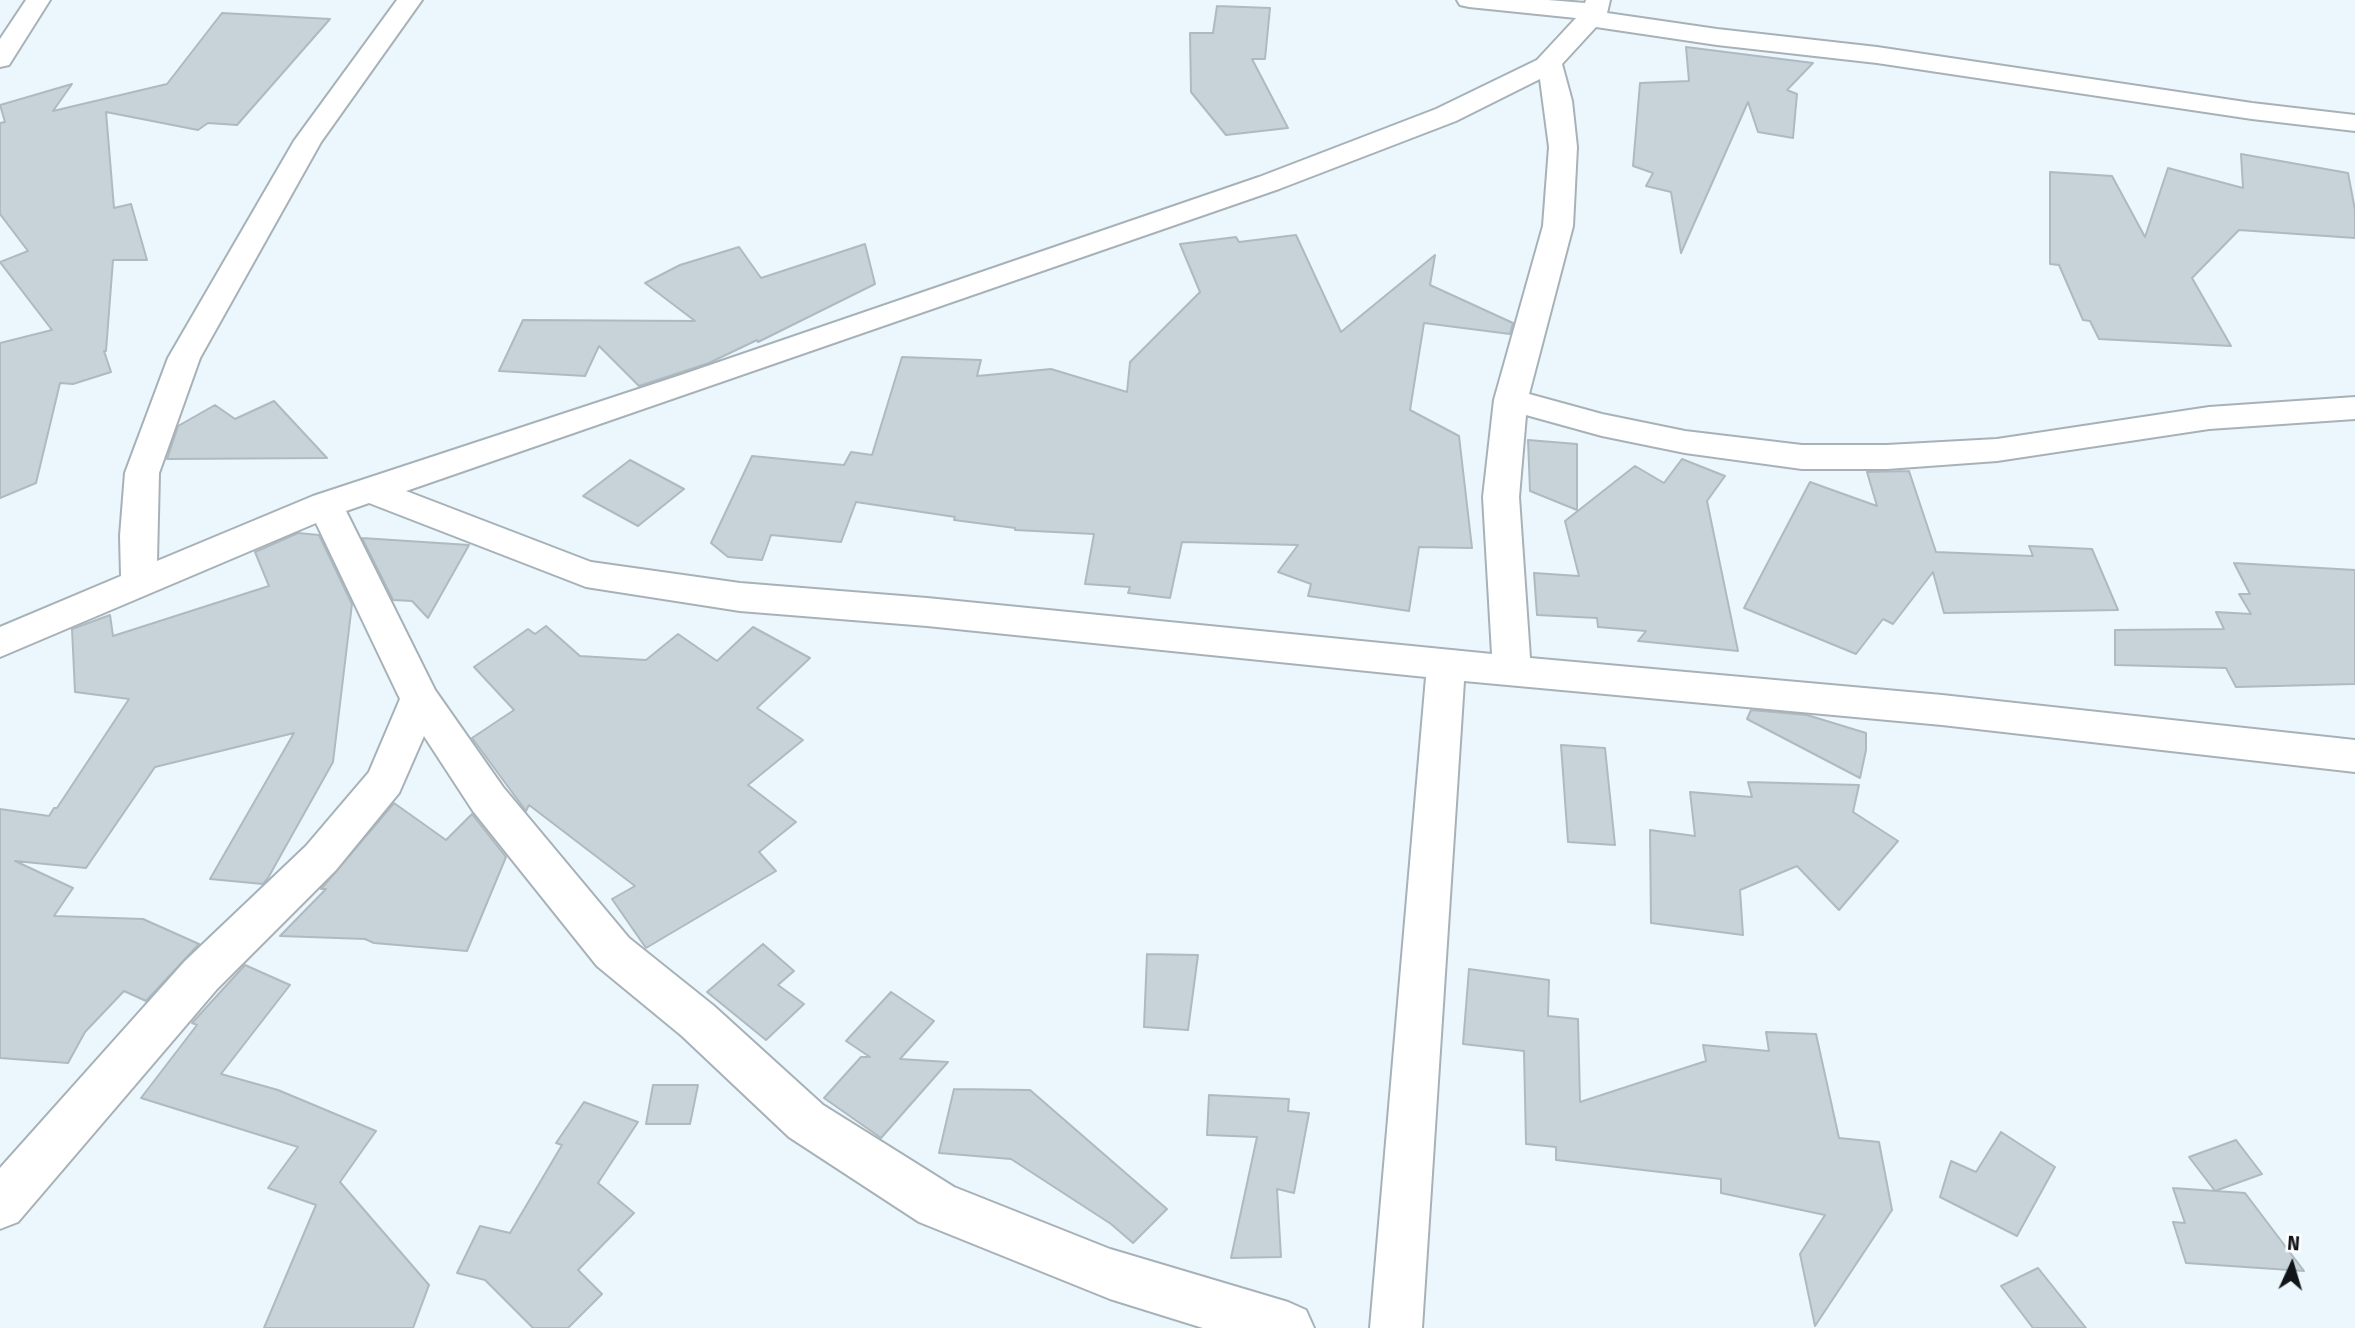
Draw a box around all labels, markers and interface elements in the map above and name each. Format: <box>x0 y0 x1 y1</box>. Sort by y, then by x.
north arrow <box>2257 1230 2327 1300</box>
text: N <box>2286 1232 2301 1255</box>

